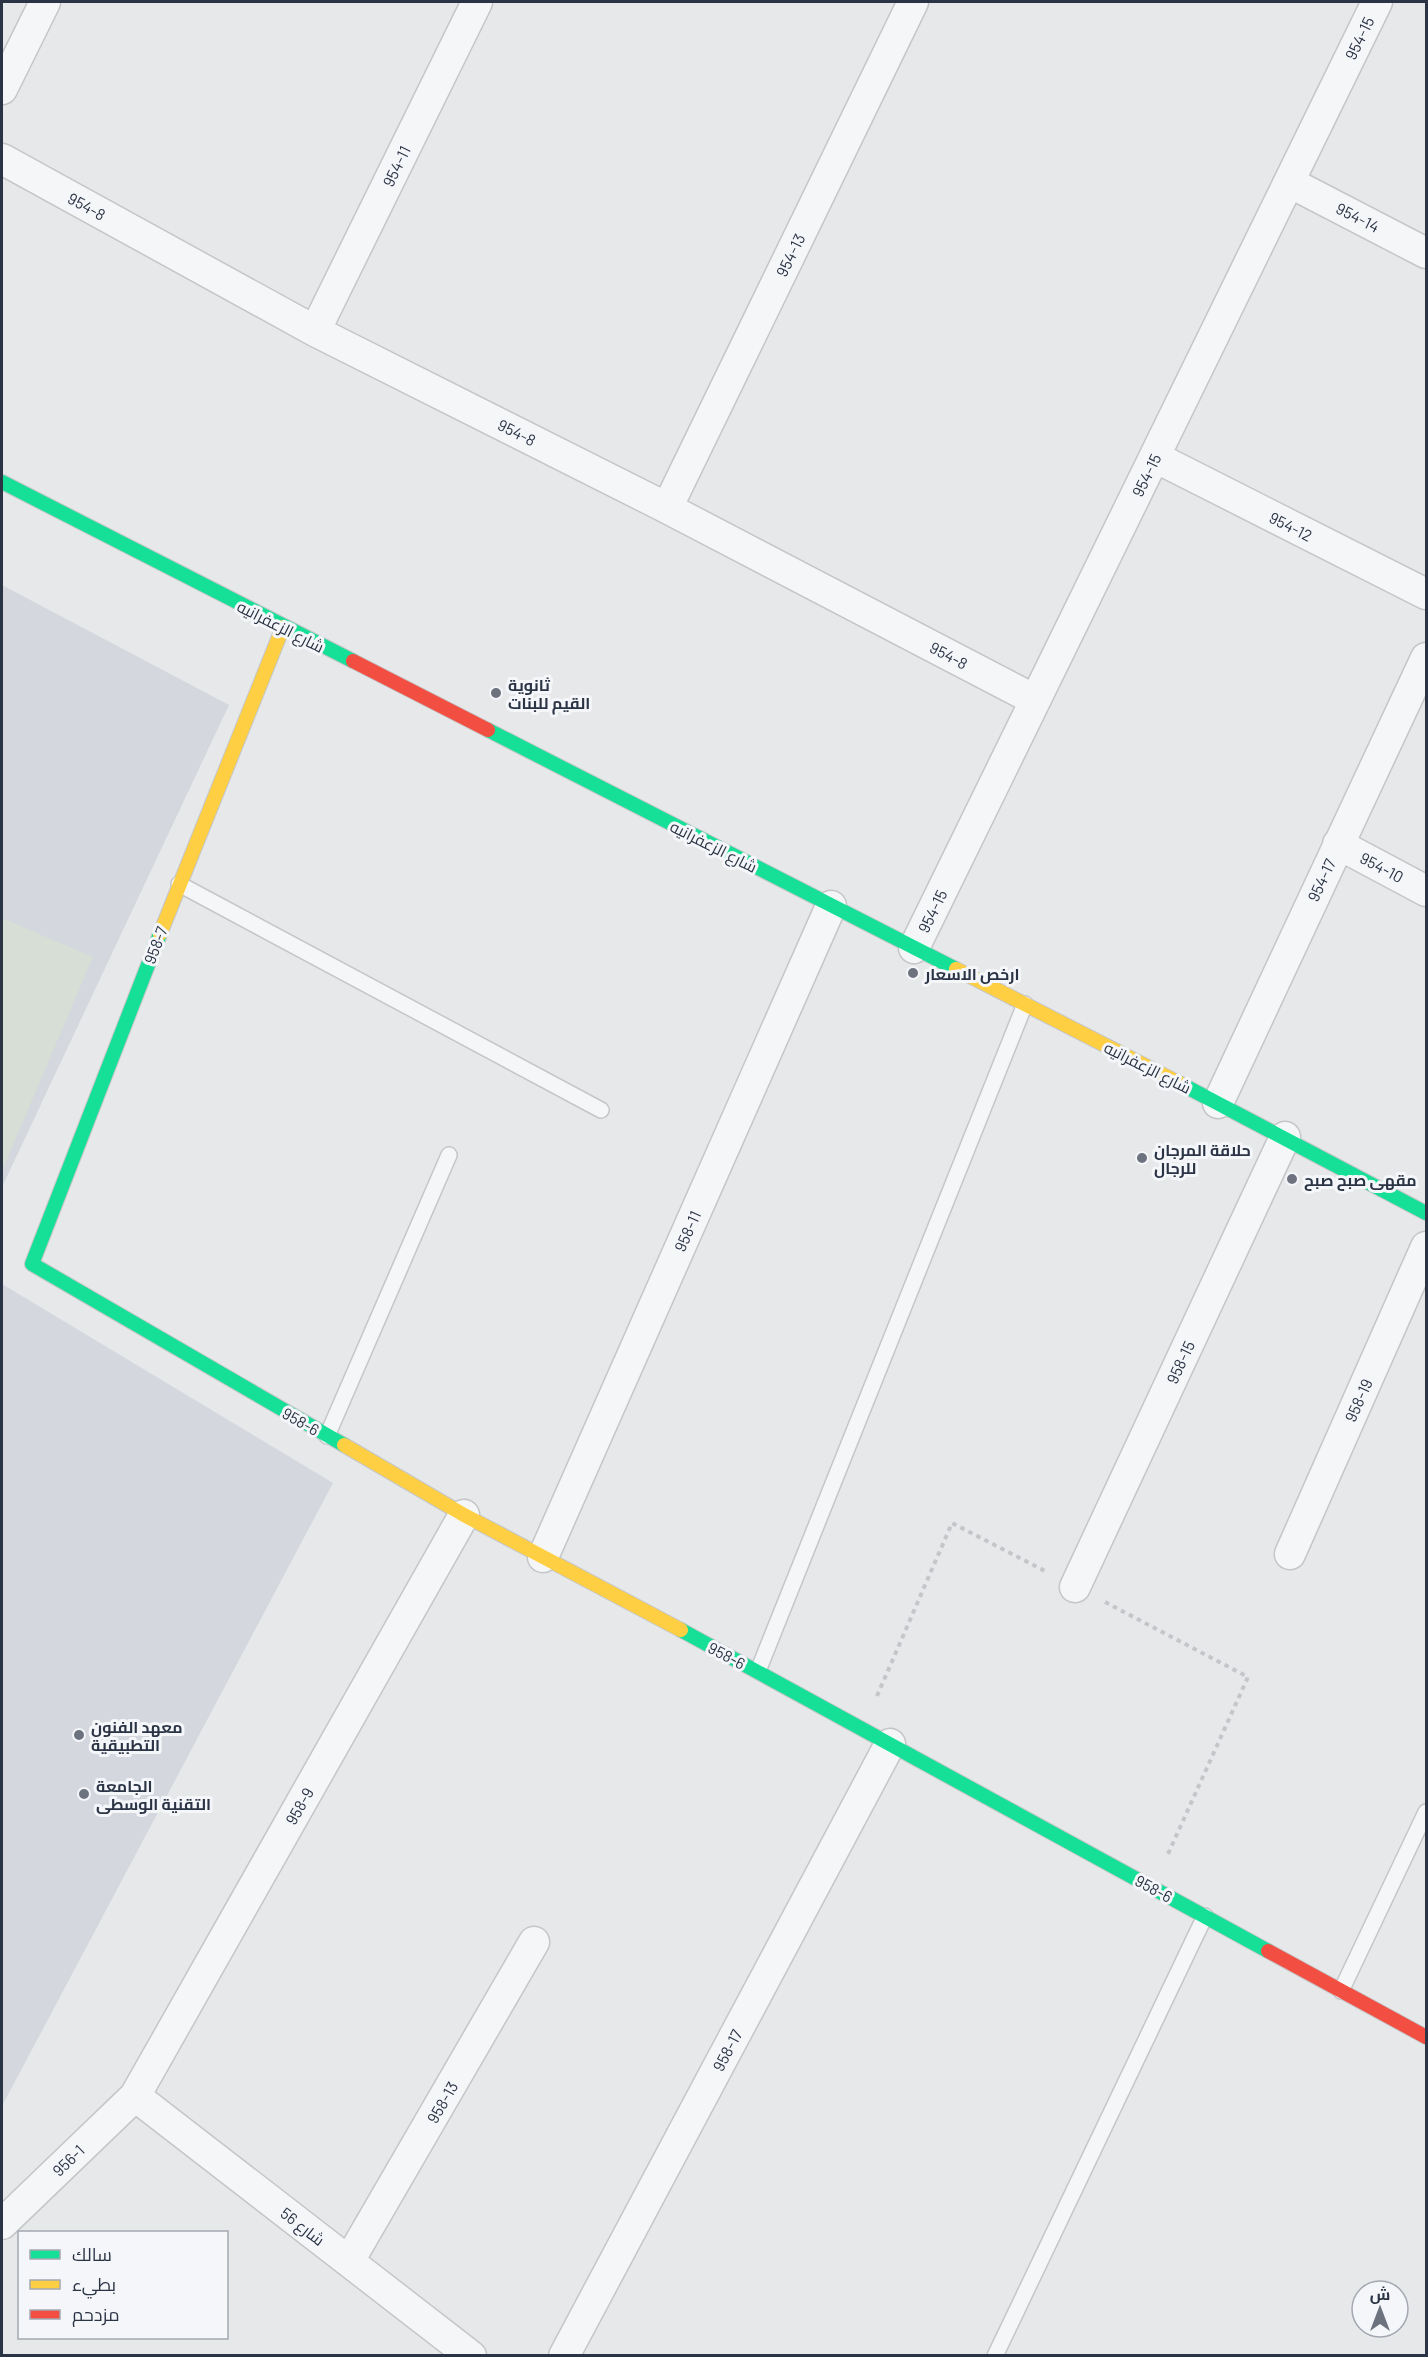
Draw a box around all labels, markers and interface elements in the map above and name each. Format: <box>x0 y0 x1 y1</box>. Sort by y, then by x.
street label: 954-15 <box>1340 13 1378 63</box>
street label: 954-11 <box>378 143 414 189</box>
street label: 954-8 <box>65 188 109 224</box>
street label: 954-14 <box>1333 198 1383 236</box>
street label: 954-13 <box>771 230 809 280</box>
street label: 954-8 <box>495 414 539 450</box>
street label: 954-15 <box>1127 450 1165 500</box>
street label: 954-12 <box>1266 507 1316 545</box>
street label: شارع الزعفرانيه <box>233 596 328 659</box>
street label: 954-8 <box>927 637 971 673</box>
place label: ثانوية القيم للبنات <box>508 675 590 715</box>
marker: ثانوية القيم للبنات <box>489 686 503 700</box>
street label: شارع الزعفرانيه <box>666 816 761 879</box>
street label: 954-10 <box>1357 848 1407 886</box>
street label: 954-17 <box>1303 855 1339 904</box>
street label: 954-15 <box>913 886 951 936</box>
street label: 958-7 <box>139 923 171 966</box>
place label: ارخص الاسعار <box>924 964 1020 984</box>
marker: ارخص الاسعار <box>906 966 920 980</box>
street label: شارع الزعفرانيه <box>1100 1037 1195 1100</box>
place label: حلاقة المرجان للرجال <box>1154 1140 1251 1178</box>
marker: حلاقة المرجان للرجال <box>1135 1151 1149 1165</box>
place label: مقهى صبح صبح <box>1304 1170 1417 1191</box>
marker: مقهى صبح صبح <box>1285 1172 1299 1186</box>
street label: 958-11 <box>670 1208 704 1254</box>
street label: 958-15 <box>1162 1338 1198 1386</box>
street label: 958-19 <box>1340 1376 1376 1424</box>
street label: 958-6 <box>279 1403 323 1439</box>
street label: 958-6 <box>705 1637 749 1673</box>
place label: معهد الفنون التطبيقية <box>91 1717 183 1754</box>
marker: معهد الفنون التطبيقية <box>72 1728 86 1742</box>
place label: الجامعة التقنية الوسطى <box>96 1776 211 1814</box>
street label: 958-9 <box>281 1784 317 1828</box>
marker: الجامعة التقنية الوسطى <box>77 1787 91 1801</box>
street label: 958-6 <box>1132 1870 1176 1906</box>
street label: 958-17 <box>708 2026 746 2074</box>
street label: 958-13 <box>423 2078 461 2126</box>
street label: 956-1 <box>48 2140 88 2180</box>
street label: شارع 56 <box>275 2203 329 2251</box>
legend <box>18 2231 228 2339</box>
text: سالك <box>72 2243 112 2265</box>
text: بطيء <box>72 2273 116 2299</box>
north arrow <box>1350 2279 1410 2339</box>
text: ش <box>1370 2284 1390 2304</box>
text: مزدحم <box>72 2303 120 2327</box>

